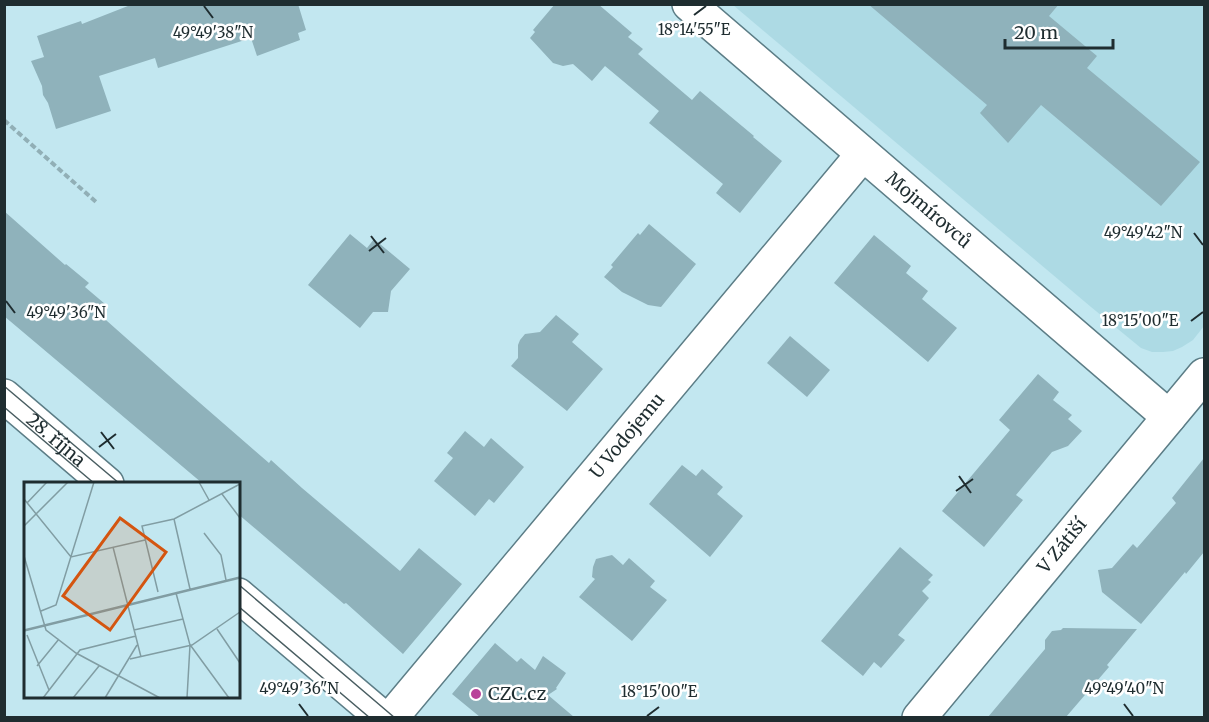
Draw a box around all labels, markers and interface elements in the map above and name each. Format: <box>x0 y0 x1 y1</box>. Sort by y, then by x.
scale bar <box>1005 12 1113 50</box>
text: 18°14'55"E <box>658 20 731 39</box>
text: 20 m <box>1014 21 1058 44</box>
text: 49°49'38"N <box>173 23 254 42</box>
street label: Mojmírovců <box>881 167 976 253</box>
text: 49°49'42"N <box>1104 223 1183 242</box>
text: 49°49'36"N <box>26 303 106 322</box>
text: 18°15'00"E <box>1102 311 1179 330</box>
street label: U Vodojemu <box>584 388 669 483</box>
street label: 28. října <box>22 408 91 472</box>
inset map <box>24 482 240 698</box>
street label: V Zátiší <box>1031 512 1092 579</box>
text: 49°49'36"N <box>259 679 339 698</box>
text: 49°49'40"N <box>1084 679 1164 698</box>
place label: CZC.cz <box>488 682 546 705</box>
text: 18°15'00"E <box>621 682 698 701</box>
marker: CZC.cz <box>469 687 483 701</box>

